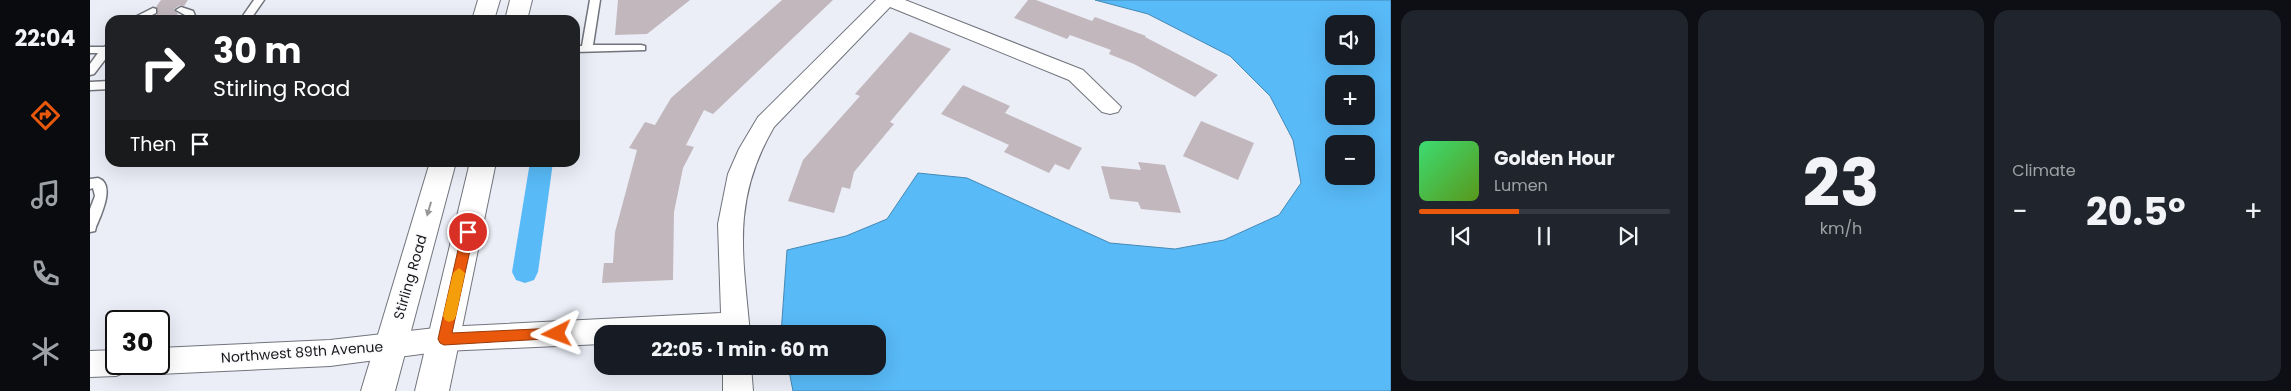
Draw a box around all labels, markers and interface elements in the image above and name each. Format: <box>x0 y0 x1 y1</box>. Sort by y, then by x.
map controls <box>1325 15 1375 185</box>
button: sound <box>1325 15 1375 65</box>
text: 22:04 <box>15 23 75 54</box>
text: 30 m <box>213 26 301 75</box>
icon: right <box>130 35 195 100</box>
text: Stirling Road <box>213 73 350 104</box>
button: + <box>1325 75 1375 125</box>
icon: directions <box>28 98 63 133</box>
icon: arrive <box>186 130 214 158</box>
text: Then <box>130 131 176 158</box>
button: − <box>1325 135 1375 185</box>
text: 23 <box>1803 138 1879 229</box>
text: Golden Hour <box>1494 145 1615 172</box>
text: Climate <box>2012 159 2076 182</box>
text: Lumen <box>1494 174 1548 197</box>
icon: music <box>28 177 63 212</box>
text: 20.5° <box>2086 185 2186 238</box>
text: − <box>2012 192 2028 231</box>
text: + <box>2244 192 2263 231</box>
one-way arrow <box>425 202 433 217</box>
pin <box>447 211 489 253</box>
text: km/h <box>1820 217 1862 240</box>
icon: arrive <box>454 218 482 246</box>
icon: previous <box>1447 222 1475 250</box>
icon: pause <box>1530 222 1558 250</box>
icon: next <box>1614 222 1642 250</box>
street label: Stirling Road <box>388 232 432 322</box>
icon: phone <box>28 256 63 291</box>
position arrow <box>530 307 582 359</box>
speed limit sign: 30 <box>105 310 170 375</box>
icon: climate <box>28 334 63 369</box>
street label: Northwest 89th Avenue <box>220 336 384 368</box>
text: 22:05 · 1 min · 60 m <box>651 336 829 363</box>

